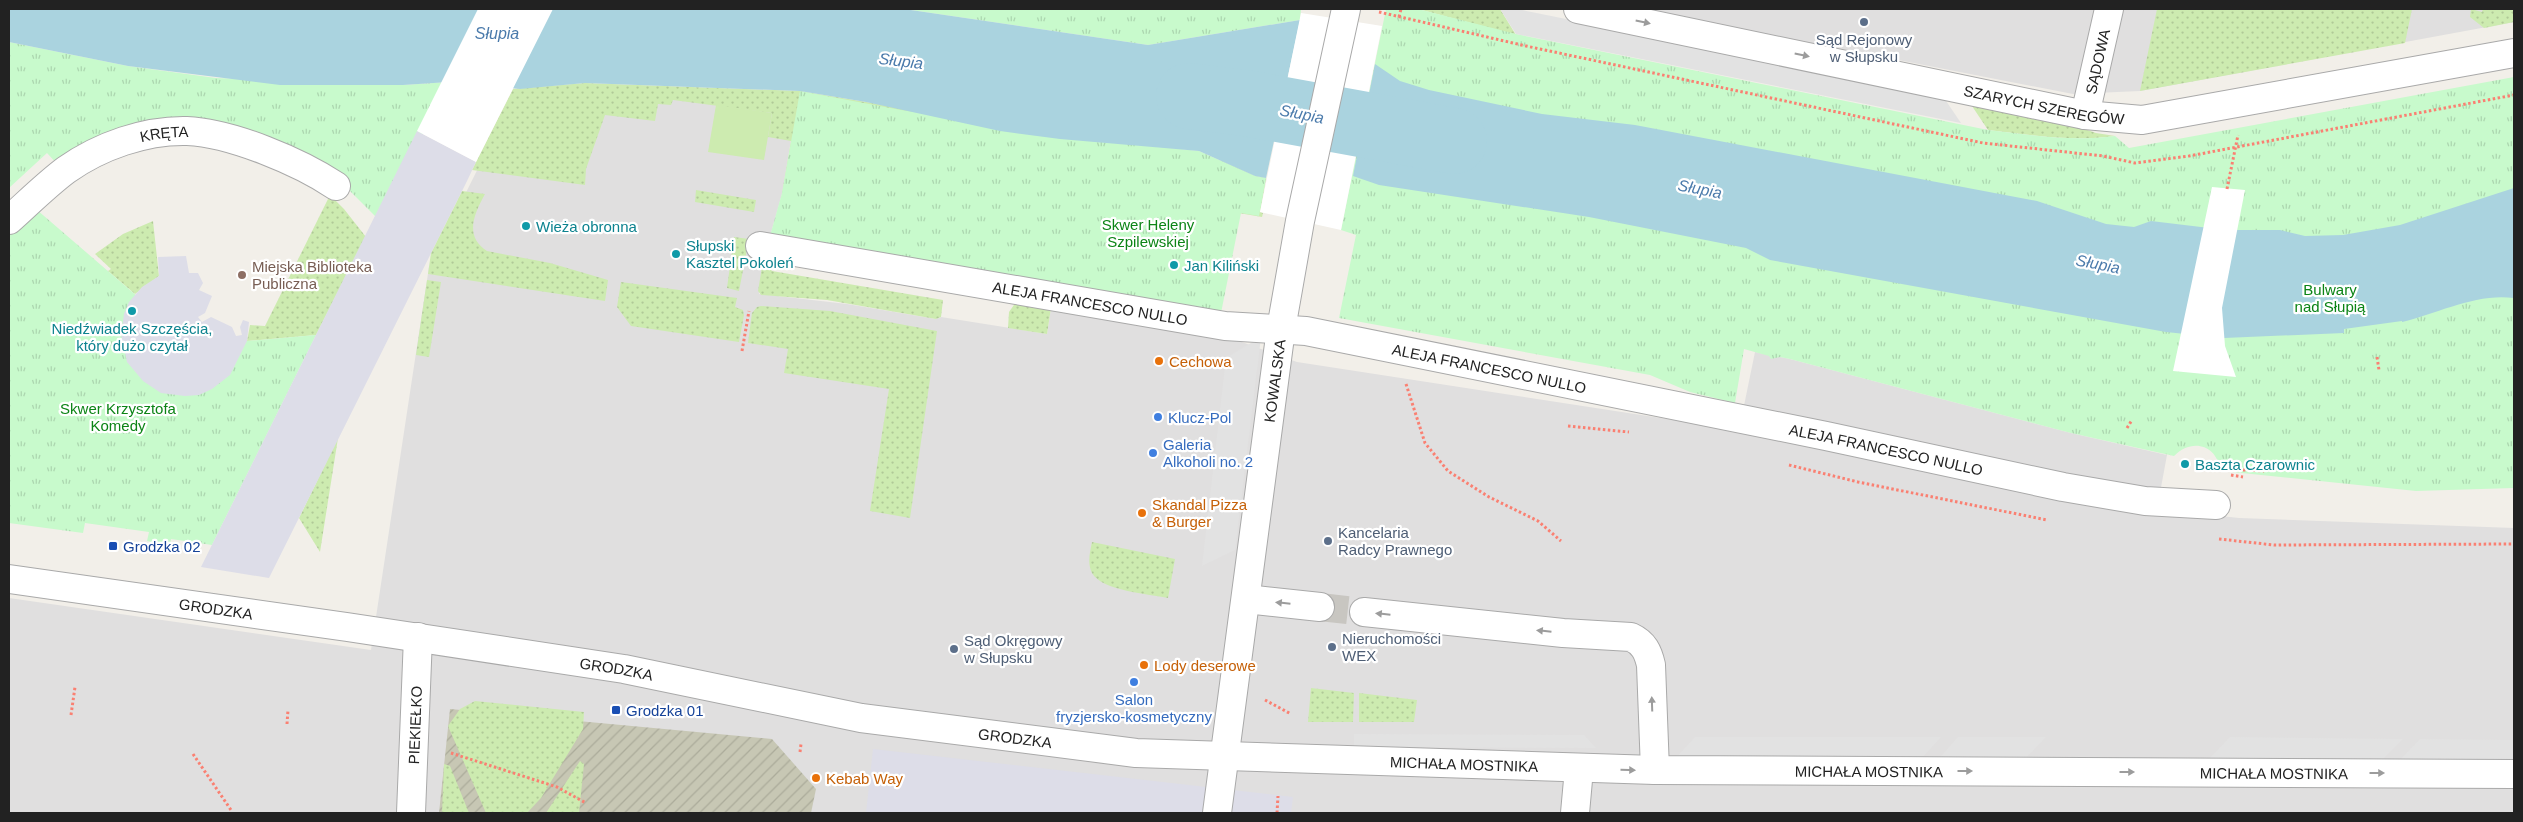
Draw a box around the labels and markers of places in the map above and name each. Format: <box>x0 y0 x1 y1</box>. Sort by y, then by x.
marker: Sąd Rejonowy w Słupsku <box>1858 16 1870 28</box>
place label: Sąd Rejonowy w Słupsku <box>1816 31 1913 65</box>
place label: Wieża obronna <box>536 218 638 235</box>
marker: Wieża obronna <box>520 220 532 232</box>
place label: Słupski Kasztel Pokoleń <box>686 237 794 271</box>
marker: Słupski Kasztel Pokoleń <box>670 248 682 260</box>
place label: Jan Kiliński <box>1184 257 1259 274</box>
place label: Miejska Biblioteka Publiczna <box>252 258 373 292</box>
marker: Jan Kiliński <box>1168 259 1180 271</box>
marker: Miejska Biblioteka Publiczna <box>236 269 248 281</box>
marker: Niedźwiadek Szczęścia, który dużo czytał <box>126 305 138 317</box>
place label: Niedźwiadek Szczęścia, który dużo czytał <box>52 320 212 354</box>
place label: Cechowa <box>1169 353 1232 370</box>
marker: Cechowa <box>1153 355 1165 367</box>
place label: Klucz-Pol <box>1168 409 1231 426</box>
marker: Klucz-Pol <box>1152 411 1164 423</box>
place label: Galeria Alkoholi no. 2 <box>1163 436 1253 470</box>
marker: Galeria Alkoholi no. 2 <box>1147 447 1159 459</box>
place label: Baszta Czarownic <box>2195 456 2316 473</box>
marker: Baszta Czarownic <box>2179 458 2191 470</box>
place label: Skandal Pizza & Burger <box>1152 496 1248 530</box>
marker: Skandal Pizza & Burger <box>1136 507 1148 519</box>
place label: Kancelaria Radcy Prawnego <box>1338 524 1452 558</box>
marker: Kancelaria Radcy Prawnego <box>1322 535 1334 547</box>
place label: Grodzka 02 <box>123 538 201 555</box>
marker: Grodzka 02 <box>107 540 119 552</box>
place label: Nieruchomości WEX <box>1342 630 1441 664</box>
place label: Sąd Okręgowy w Słupsku <box>963 632 1063 666</box>
marker: Nieruchomości WEX <box>1326 641 1338 653</box>
marker: Sąd Okręgowy w Słupsku <box>948 643 960 655</box>
place label: Lody deserowe <box>1154 657 1256 674</box>
marker: Lody deserowe <box>1138 659 1150 671</box>
marker: Salon fryzjersko-kosmetyczny <box>1128 676 1140 688</box>
place label: Salon fryzjersko-kosmetyczny <box>1056 691 1212 725</box>
place label: Grodzka 01 <box>626 702 704 719</box>
marker: Grodzka 01 <box>610 704 622 716</box>
place label: Kebab Way <box>826 770 903 787</box>
marker: Kebab Way <box>810 772 822 784</box>

